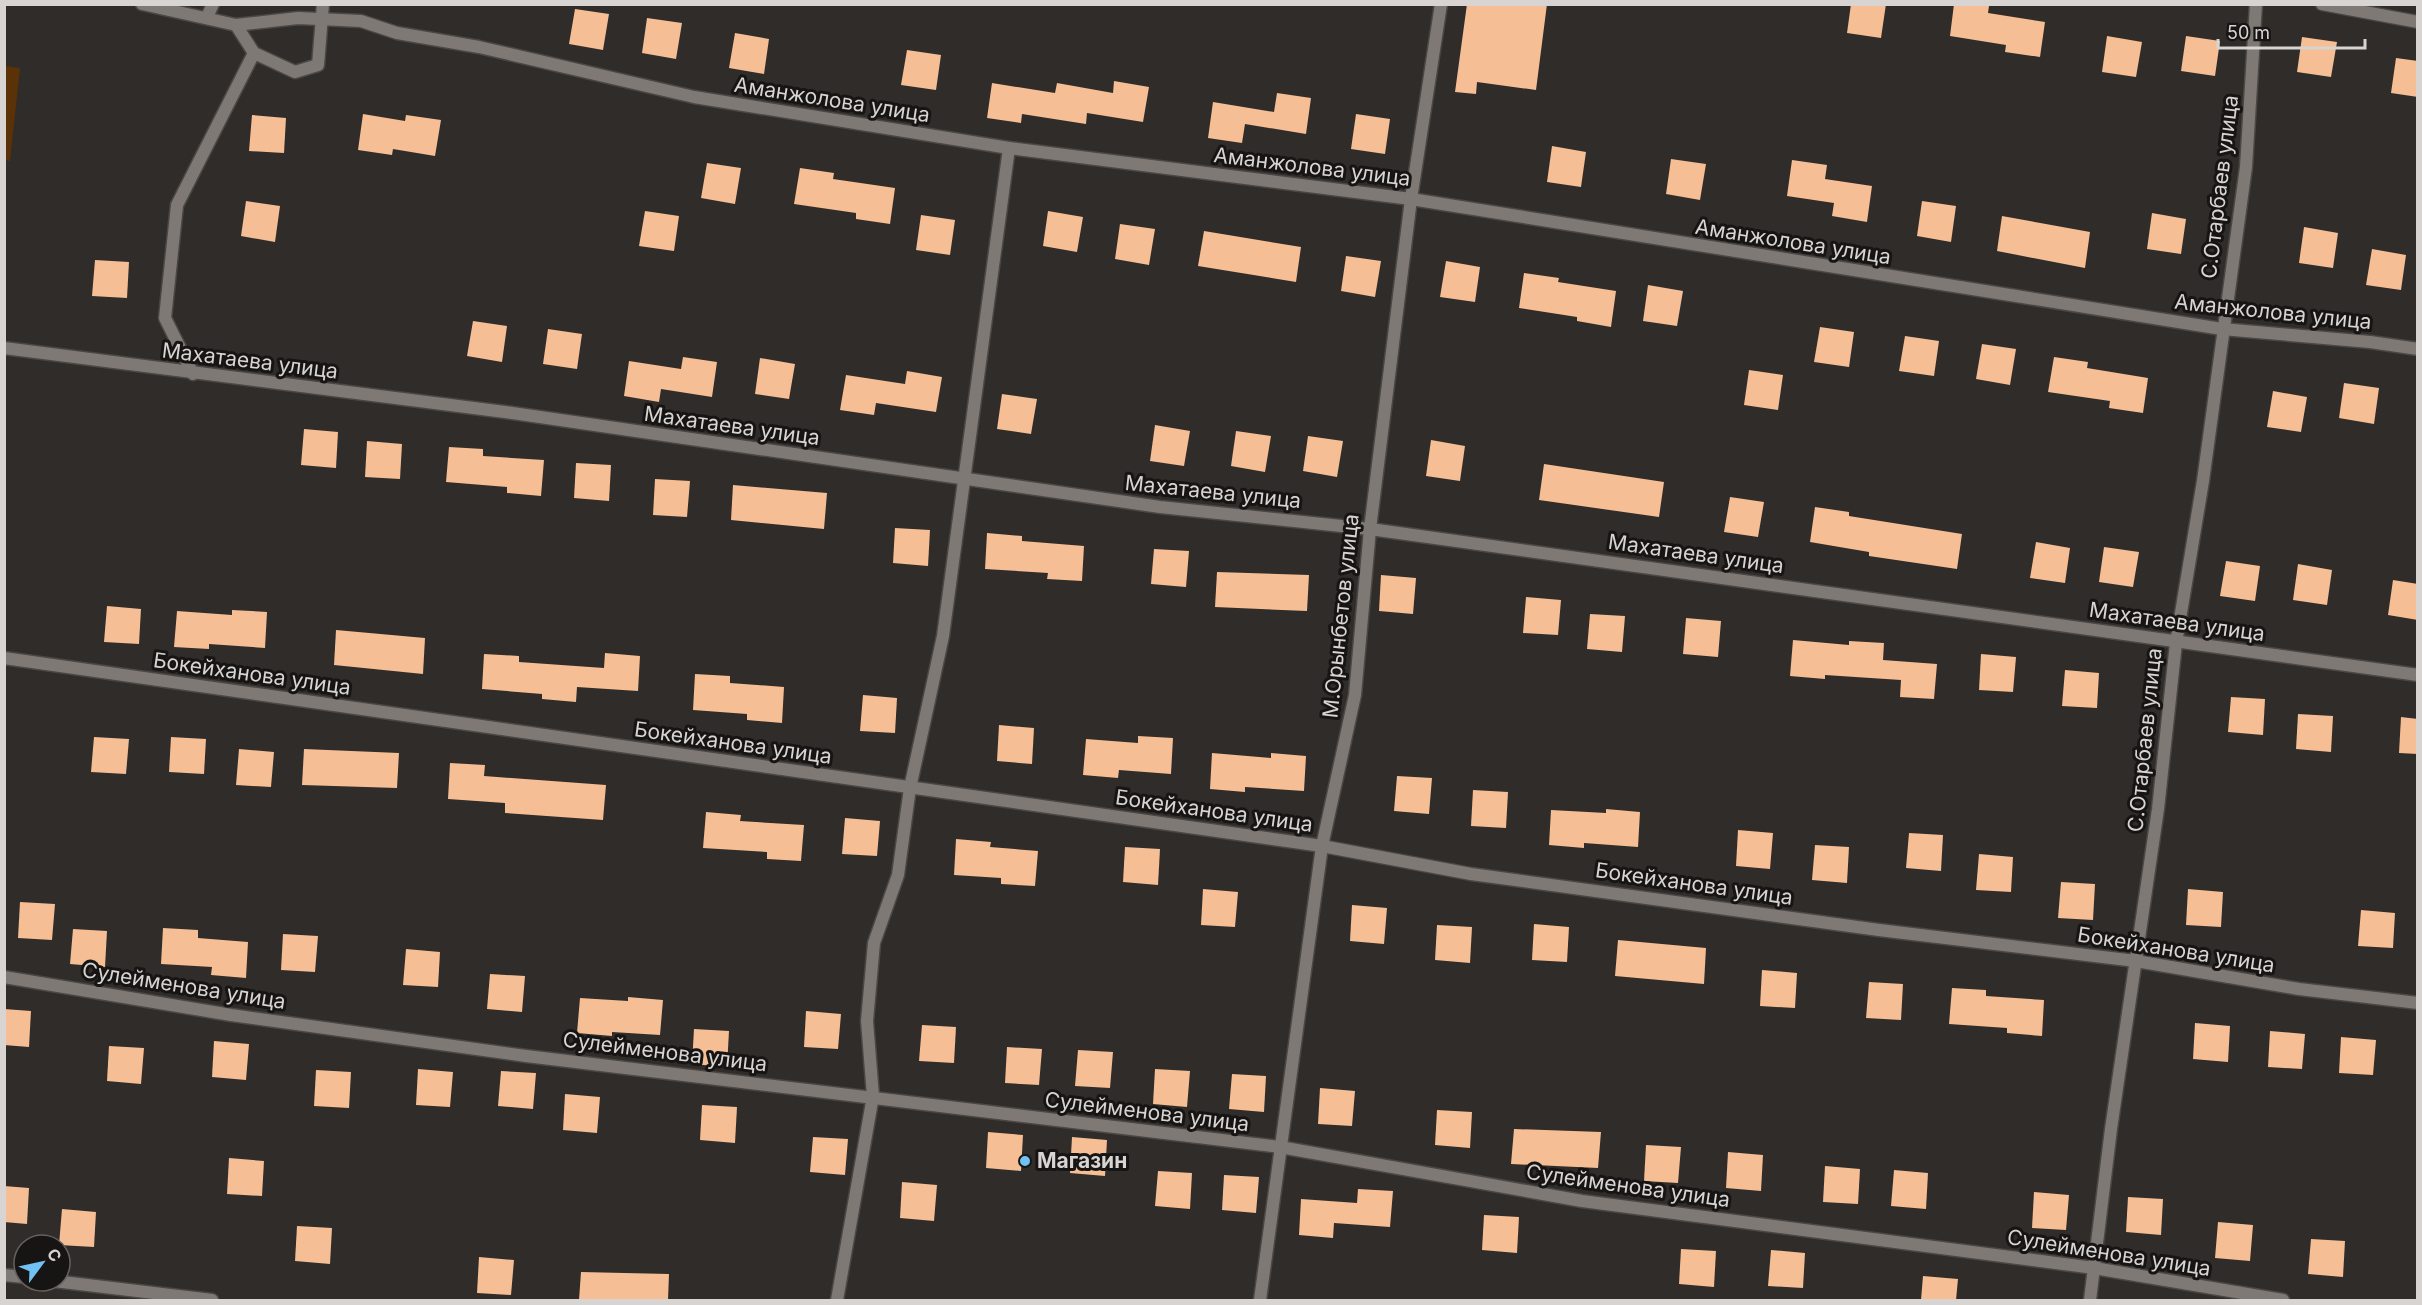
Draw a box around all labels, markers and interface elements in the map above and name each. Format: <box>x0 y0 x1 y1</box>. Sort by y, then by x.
scale bar <box>2218 12 2365 50</box>
text: 50 m <box>2227 22 2270 43</box>
street label: Аманжолова улица <box>732 72 932 127</box>
street label: С.Отарбаев улица <box>2196 94 2243 280</box>
street label: Аманжолова улица <box>1212 142 1412 191</box>
street label: Аманжолова улица <box>1693 214 1893 269</box>
street label: Аманжолова улица <box>2173 289 2373 334</box>
street label: Махатаева улица <box>161 337 339 384</box>
street label: Махатаева улица <box>643 401 821 450</box>
street label: Махатаева улица <box>1124 470 1302 513</box>
street label: М.Орынбетов улица <box>1317 513 1364 719</box>
street label: Махатаева улица <box>1607 529 1785 578</box>
street label: Махатаева улица <box>2088 597 2266 646</box>
street label: Бокейханова улица <box>152 647 352 700</box>
street label: С.Отарбаев улица <box>2122 647 2167 833</box>
street label: Бокейханова улица <box>633 716 833 769</box>
street label: Бокейханова улица <box>1114 784 1314 837</box>
street label: Бокейханова улица <box>1594 857 1794 910</box>
street label: Бокейханова улица <box>2076 922 2276 977</box>
street label: Сулейменова улица <box>81 957 288 1014</box>
street label: Сулейменова улица <box>562 1027 769 1076</box>
street label: Сулейменова улица <box>1044 1087 1251 1136</box>
place label: Магазин <box>1037 1148 1127 1173</box>
marker: Магазин <box>1018 1154 1032 1168</box>
street label: Сулейменова улица <box>1525 1159 1732 1212</box>
street label: Сулейменова улица <box>2006 1224 2213 1281</box>
north arrow <box>12 1233 72 1293</box>
text: С <box>43 1244 66 1265</box>

